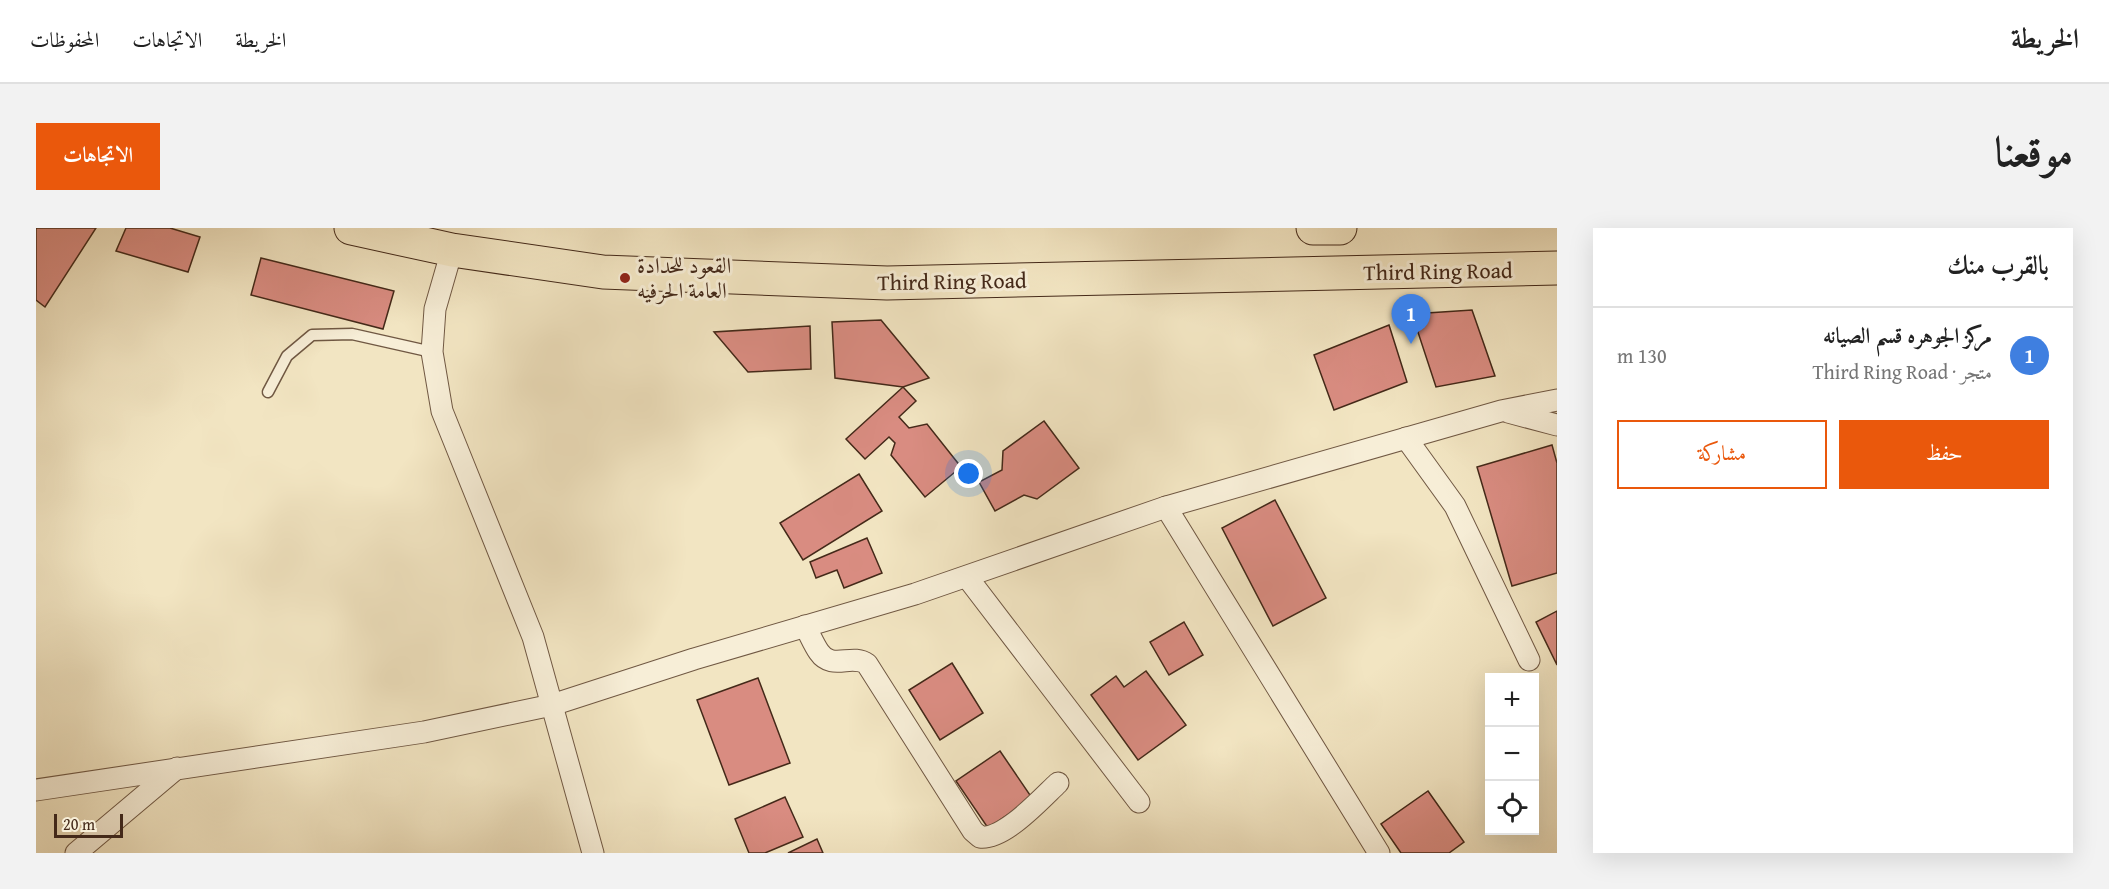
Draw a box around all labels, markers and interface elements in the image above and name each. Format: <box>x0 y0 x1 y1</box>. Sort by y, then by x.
text: الخريطة <box>2011 17 2079 58</box>
text: المحفوظات <box>30 24 99 55</box>
text: الاتجاهات <box>132 24 202 55</box>
text: الخريطة <box>235 24 286 55</box>
text: موقعنا <box>1995 120 2073 181</box>
button: الاتجاهات <box>36 123 160 190</box>
text: بالقرب منك <box>1947 245 2049 284</box>
place label: القعود للحدادة العامة الحرفيه <box>637 249 731 306</box>
street label: Third Ring Road <box>1363 254 1513 288</box>
street label: Third Ring Road <box>877 264 1027 298</box>
marker: القعود للحدادة العامة الحرفيه <box>618 271 632 285</box>
pin: 1 <box>1392 294 1430 344</box>
text: مركز الجوهره قسم الصيانه <box>1823 319 1992 351</box>
text: 130 m <box>1617 341 1667 370</box>
text: 1 <box>2024 341 2035 370</box>
text: متجر · Third Ring Road <box>1812 357 1992 386</box>
button: مشاركة <box>1617 420 1827 489</box>
button: حفظ <box>1839 420 2049 489</box>
your location <box>954 459 983 488</box>
map controls <box>1485 673 1539 835</box>
button: + <box>1485 673 1539 727</box>
button: − <box>1485 727 1539 781</box>
button: locate <box>1485 781 1539 835</box>
scale bar <box>54 811 123 838</box>
text: 20 m <box>63 812 95 836</box>

